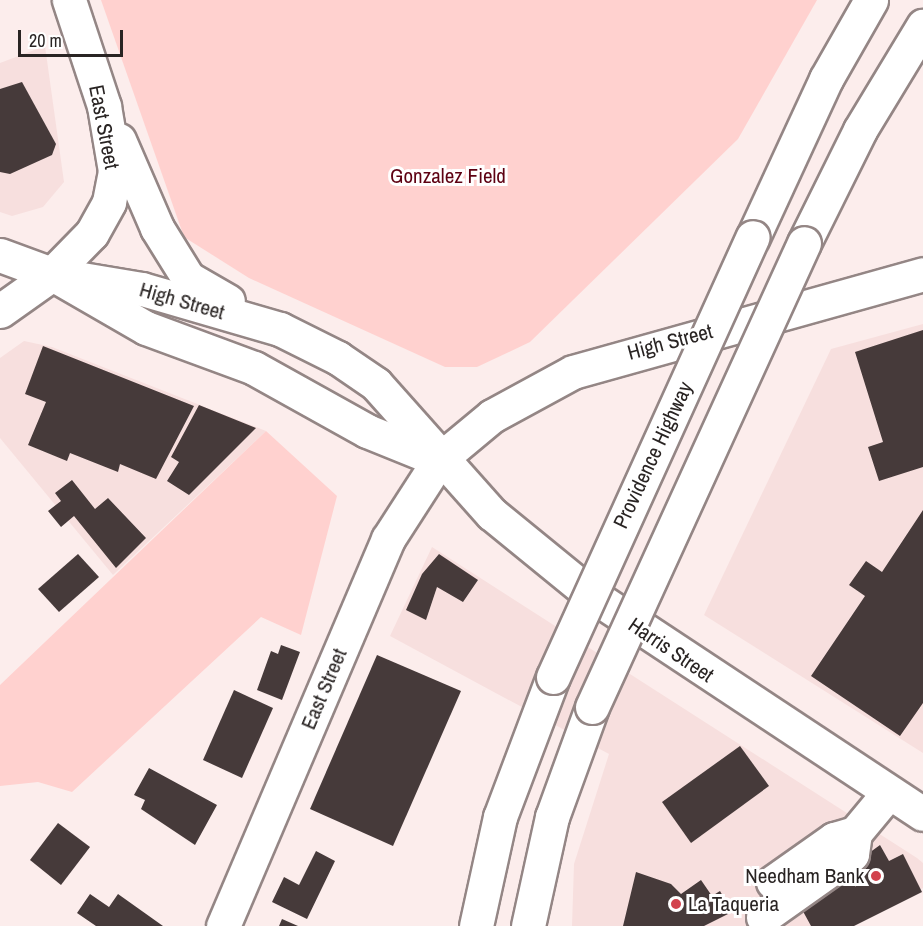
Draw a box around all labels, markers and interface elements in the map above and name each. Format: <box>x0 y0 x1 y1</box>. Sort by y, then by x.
scale bar <box>21 18 126 56</box>
text: 20 m <box>29 28 62 53</box>
street label: East Street <box>84 83 124 171</box>
park label: Gonzalez Field <box>390 163 506 189</box>
street label: High Street <box>137 277 227 325</box>
street label: High Street <box>625 319 715 365</box>
street label: Providence Highway <box>608 378 698 532</box>
street label: Harris Street <box>623 612 719 688</box>
street label: East Street <box>296 645 352 733</box>
place label: Needham Bank <box>745 863 864 889</box>
marker: Needham Bank <box>869 869 883 883</box>
place label: La Taqueria <box>688 891 779 917</box>
marker: La Taqueria <box>669 897 683 911</box>

